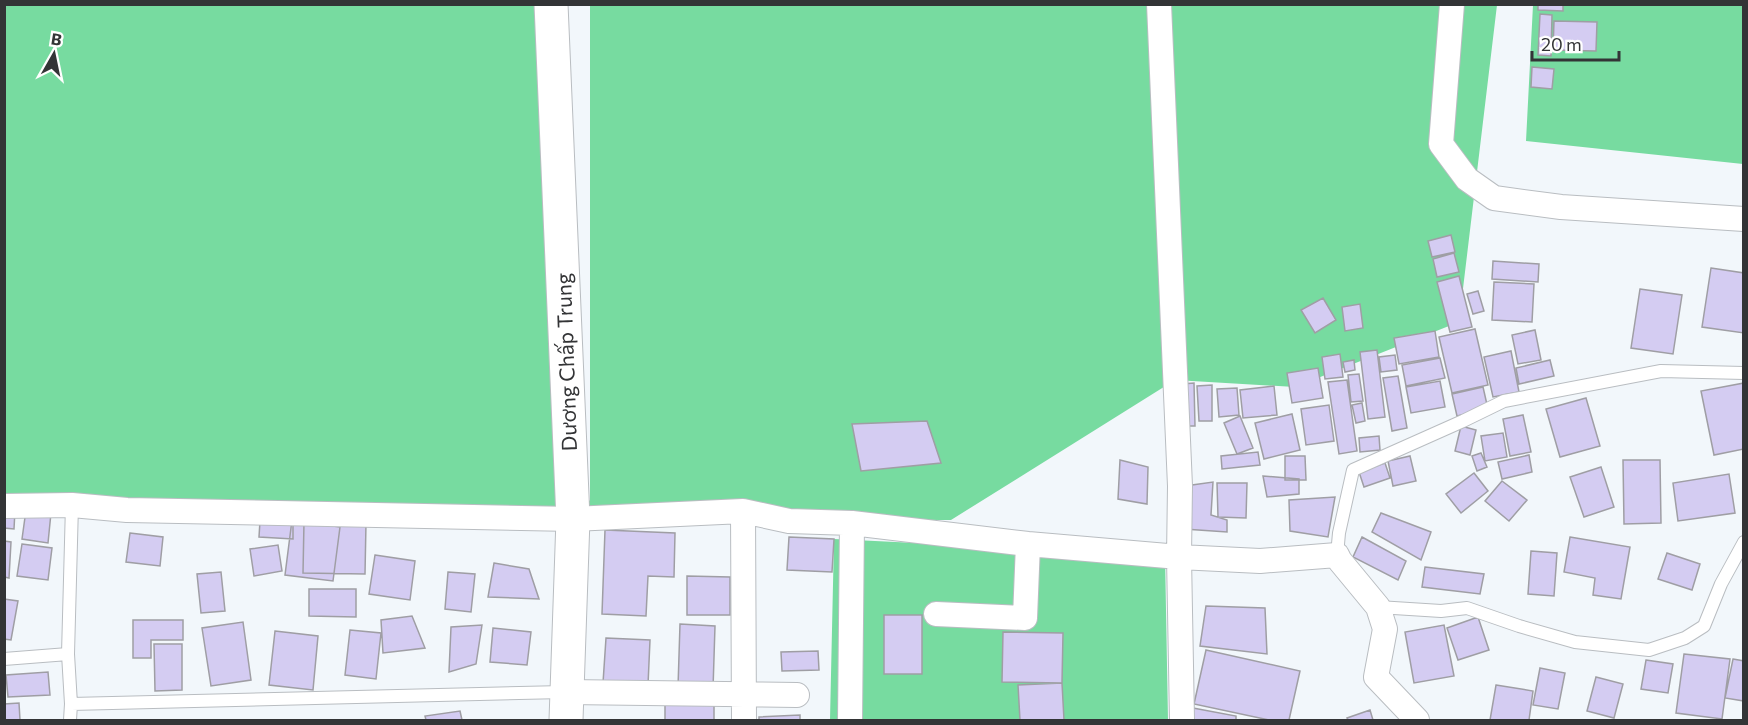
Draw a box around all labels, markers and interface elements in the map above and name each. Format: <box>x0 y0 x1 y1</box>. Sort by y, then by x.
north arrow <box>24 24 84 84</box>
scale bar <box>1532 24 1619 62</box>
text: B <box>50 28 64 49</box>
text: 20 m <box>1541 33 1582 55</box>
street label: Dương Chấp Trung <box>550 272 581 452</box>

